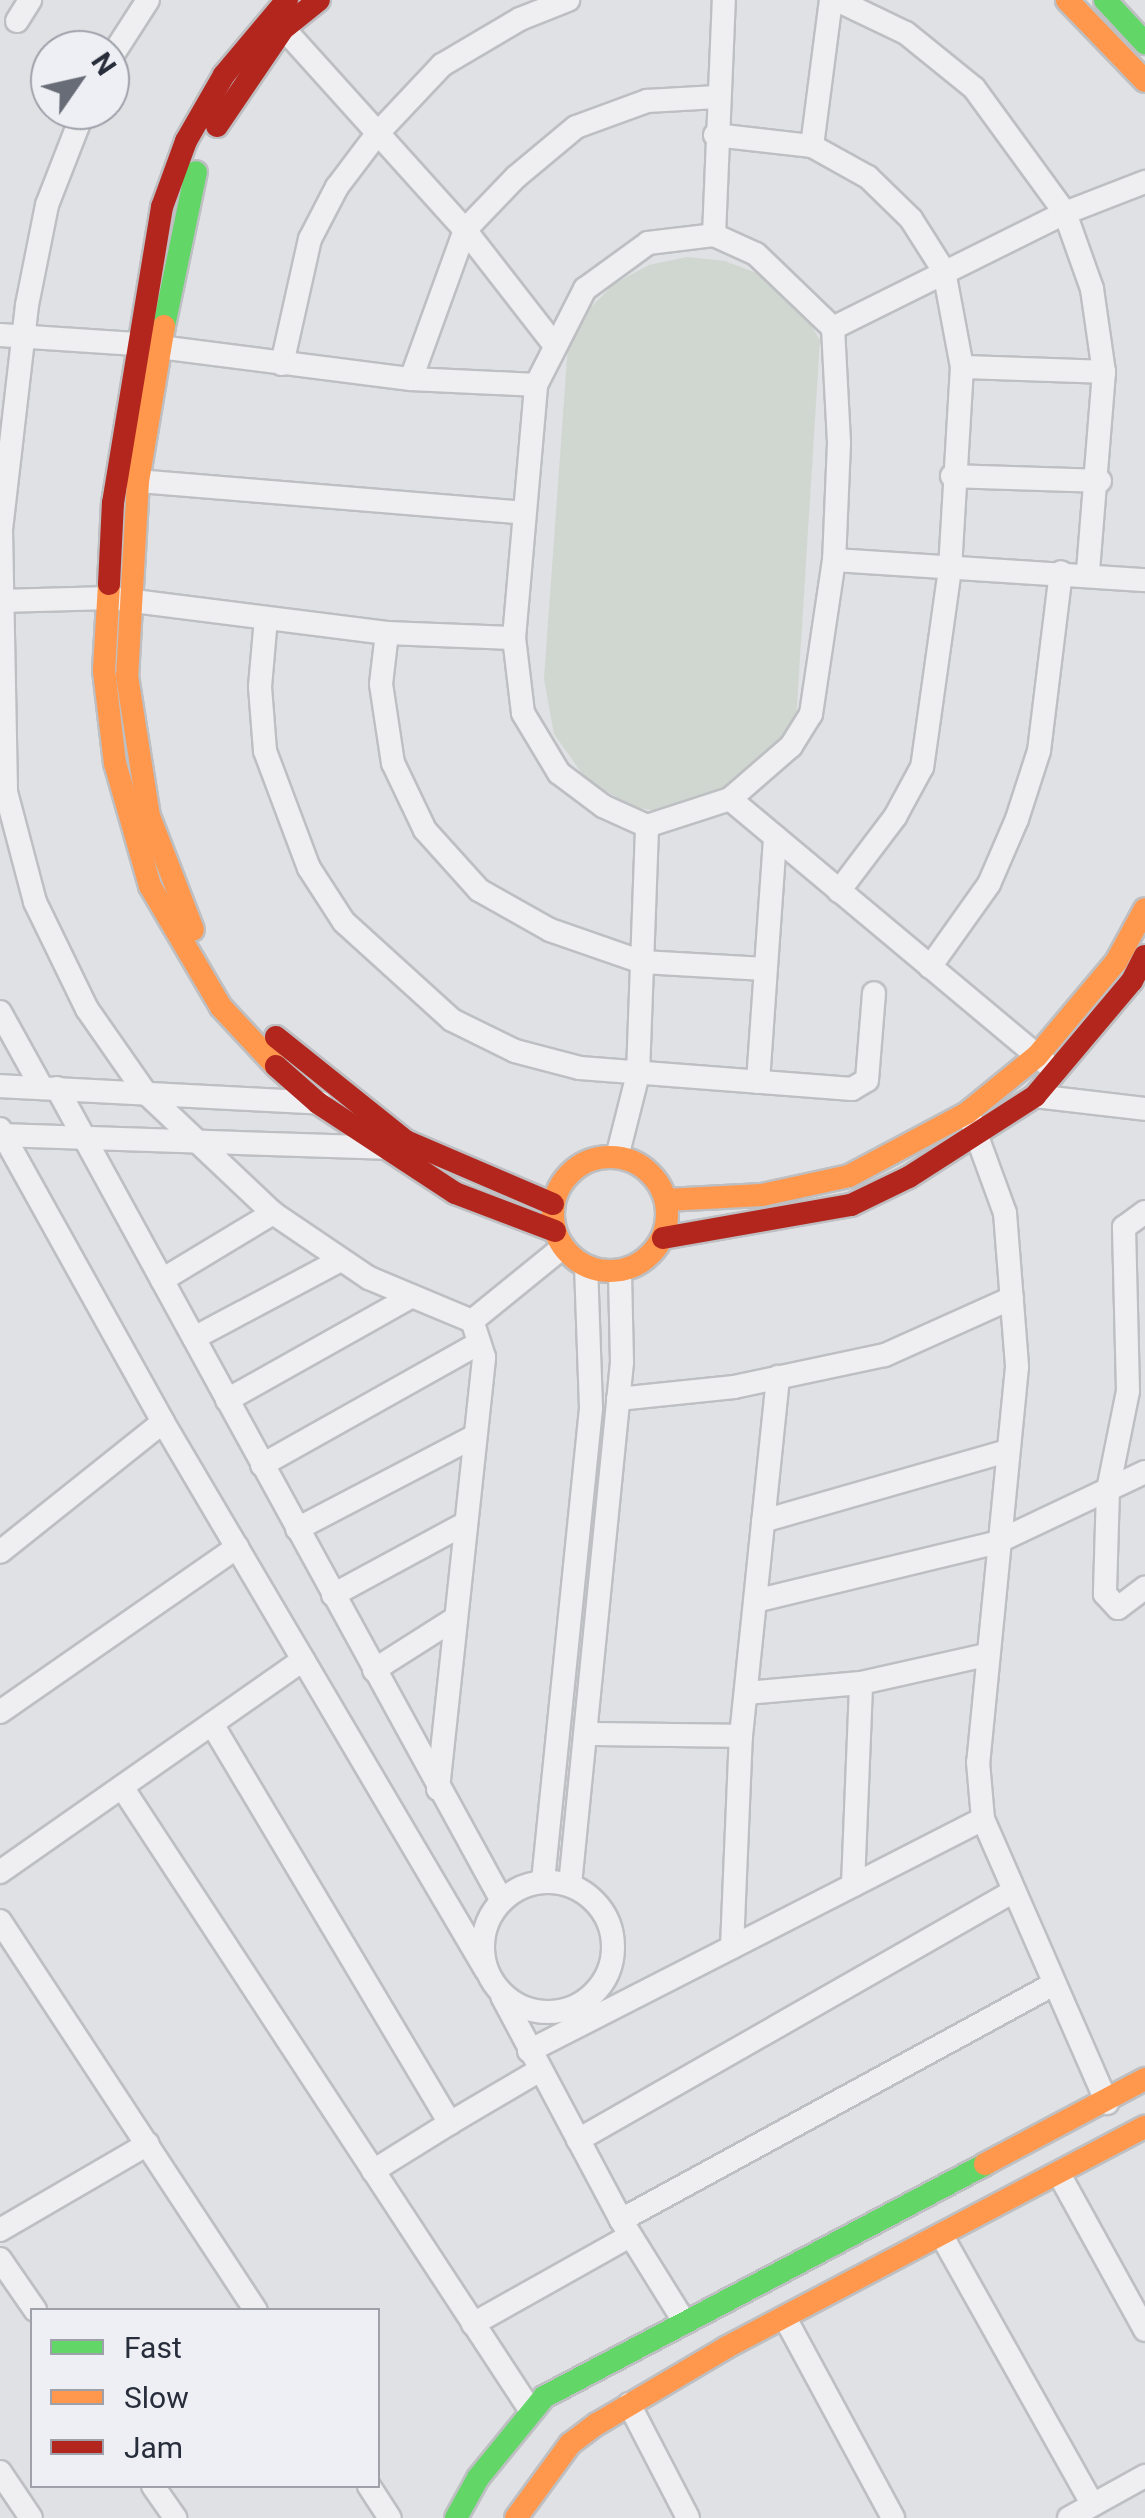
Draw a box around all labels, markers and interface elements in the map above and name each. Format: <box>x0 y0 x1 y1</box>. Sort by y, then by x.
north arrow <box>30 30 130 130</box>
text: N <box>84 47 123 81</box>
legend <box>30 2308 380 2488</box>
text: Fast <box>124 2330 182 2365</box>
text: Slow <box>124 2380 189 2415</box>
text: Jam <box>124 2430 183 2465</box>

